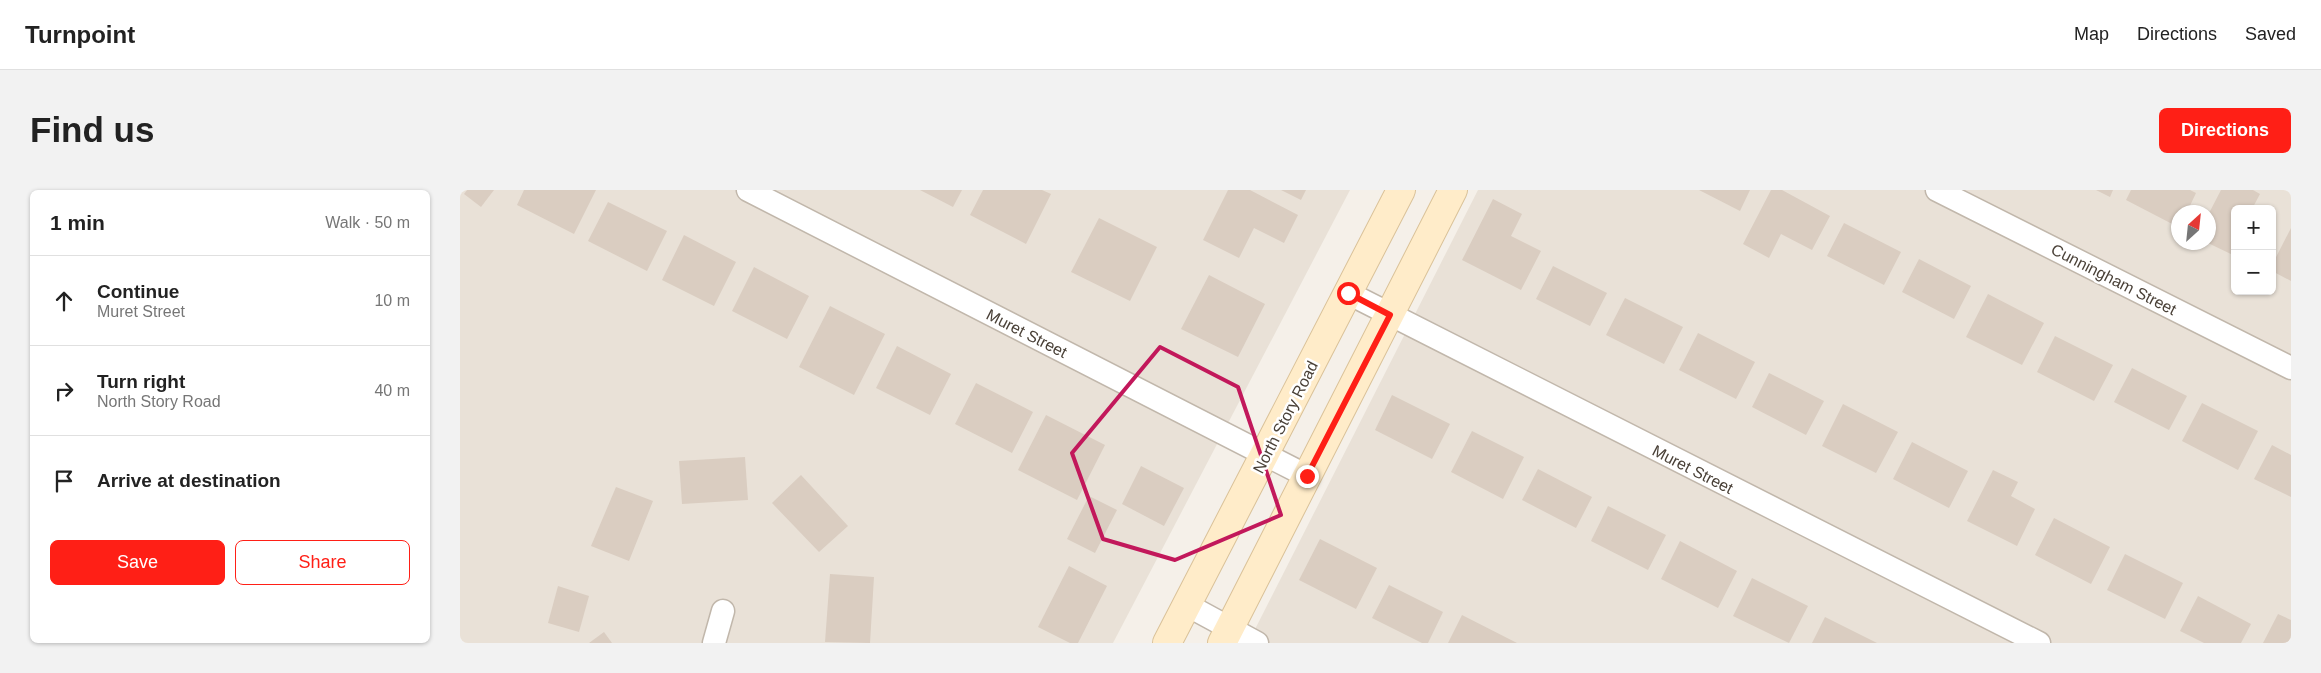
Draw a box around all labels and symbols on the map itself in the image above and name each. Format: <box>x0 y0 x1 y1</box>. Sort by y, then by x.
north arrow <box>2171 205 2216 250</box>
street label: Cunningham Street <box>2048 241 2180 319</box>
route start <box>1337 282 1360 305</box>
street label: Muret Street <box>984 306 1070 361</box>
street label: North Story Road <box>1250 358 1321 476</box>
street label: Muret Street <box>1650 442 1736 497</box>
route end <box>1296 465 1319 488</box>

